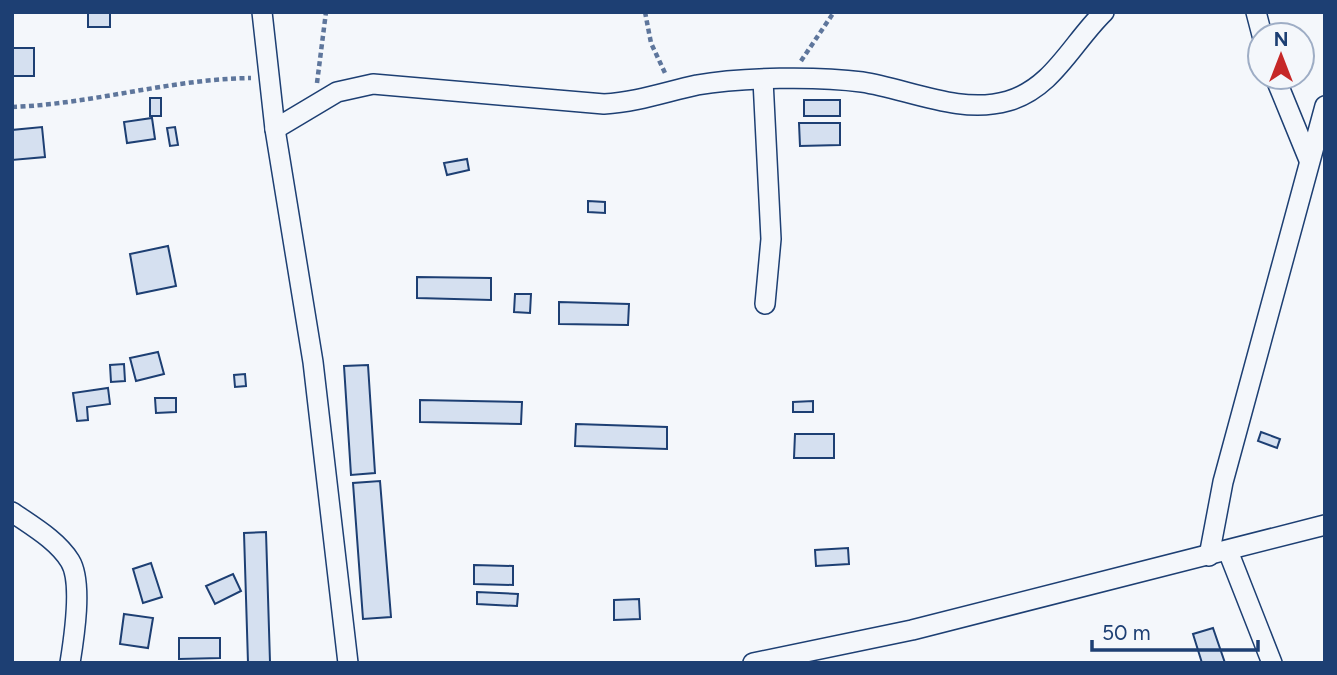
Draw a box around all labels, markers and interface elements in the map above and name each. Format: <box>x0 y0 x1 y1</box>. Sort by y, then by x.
north arrow <box>1246 21 1316 91</box>
text: N <box>1274 28 1288 51</box>
scale bar <box>1092 608 1258 652</box>
text: 50 m <box>1102 620 1151 645</box>

